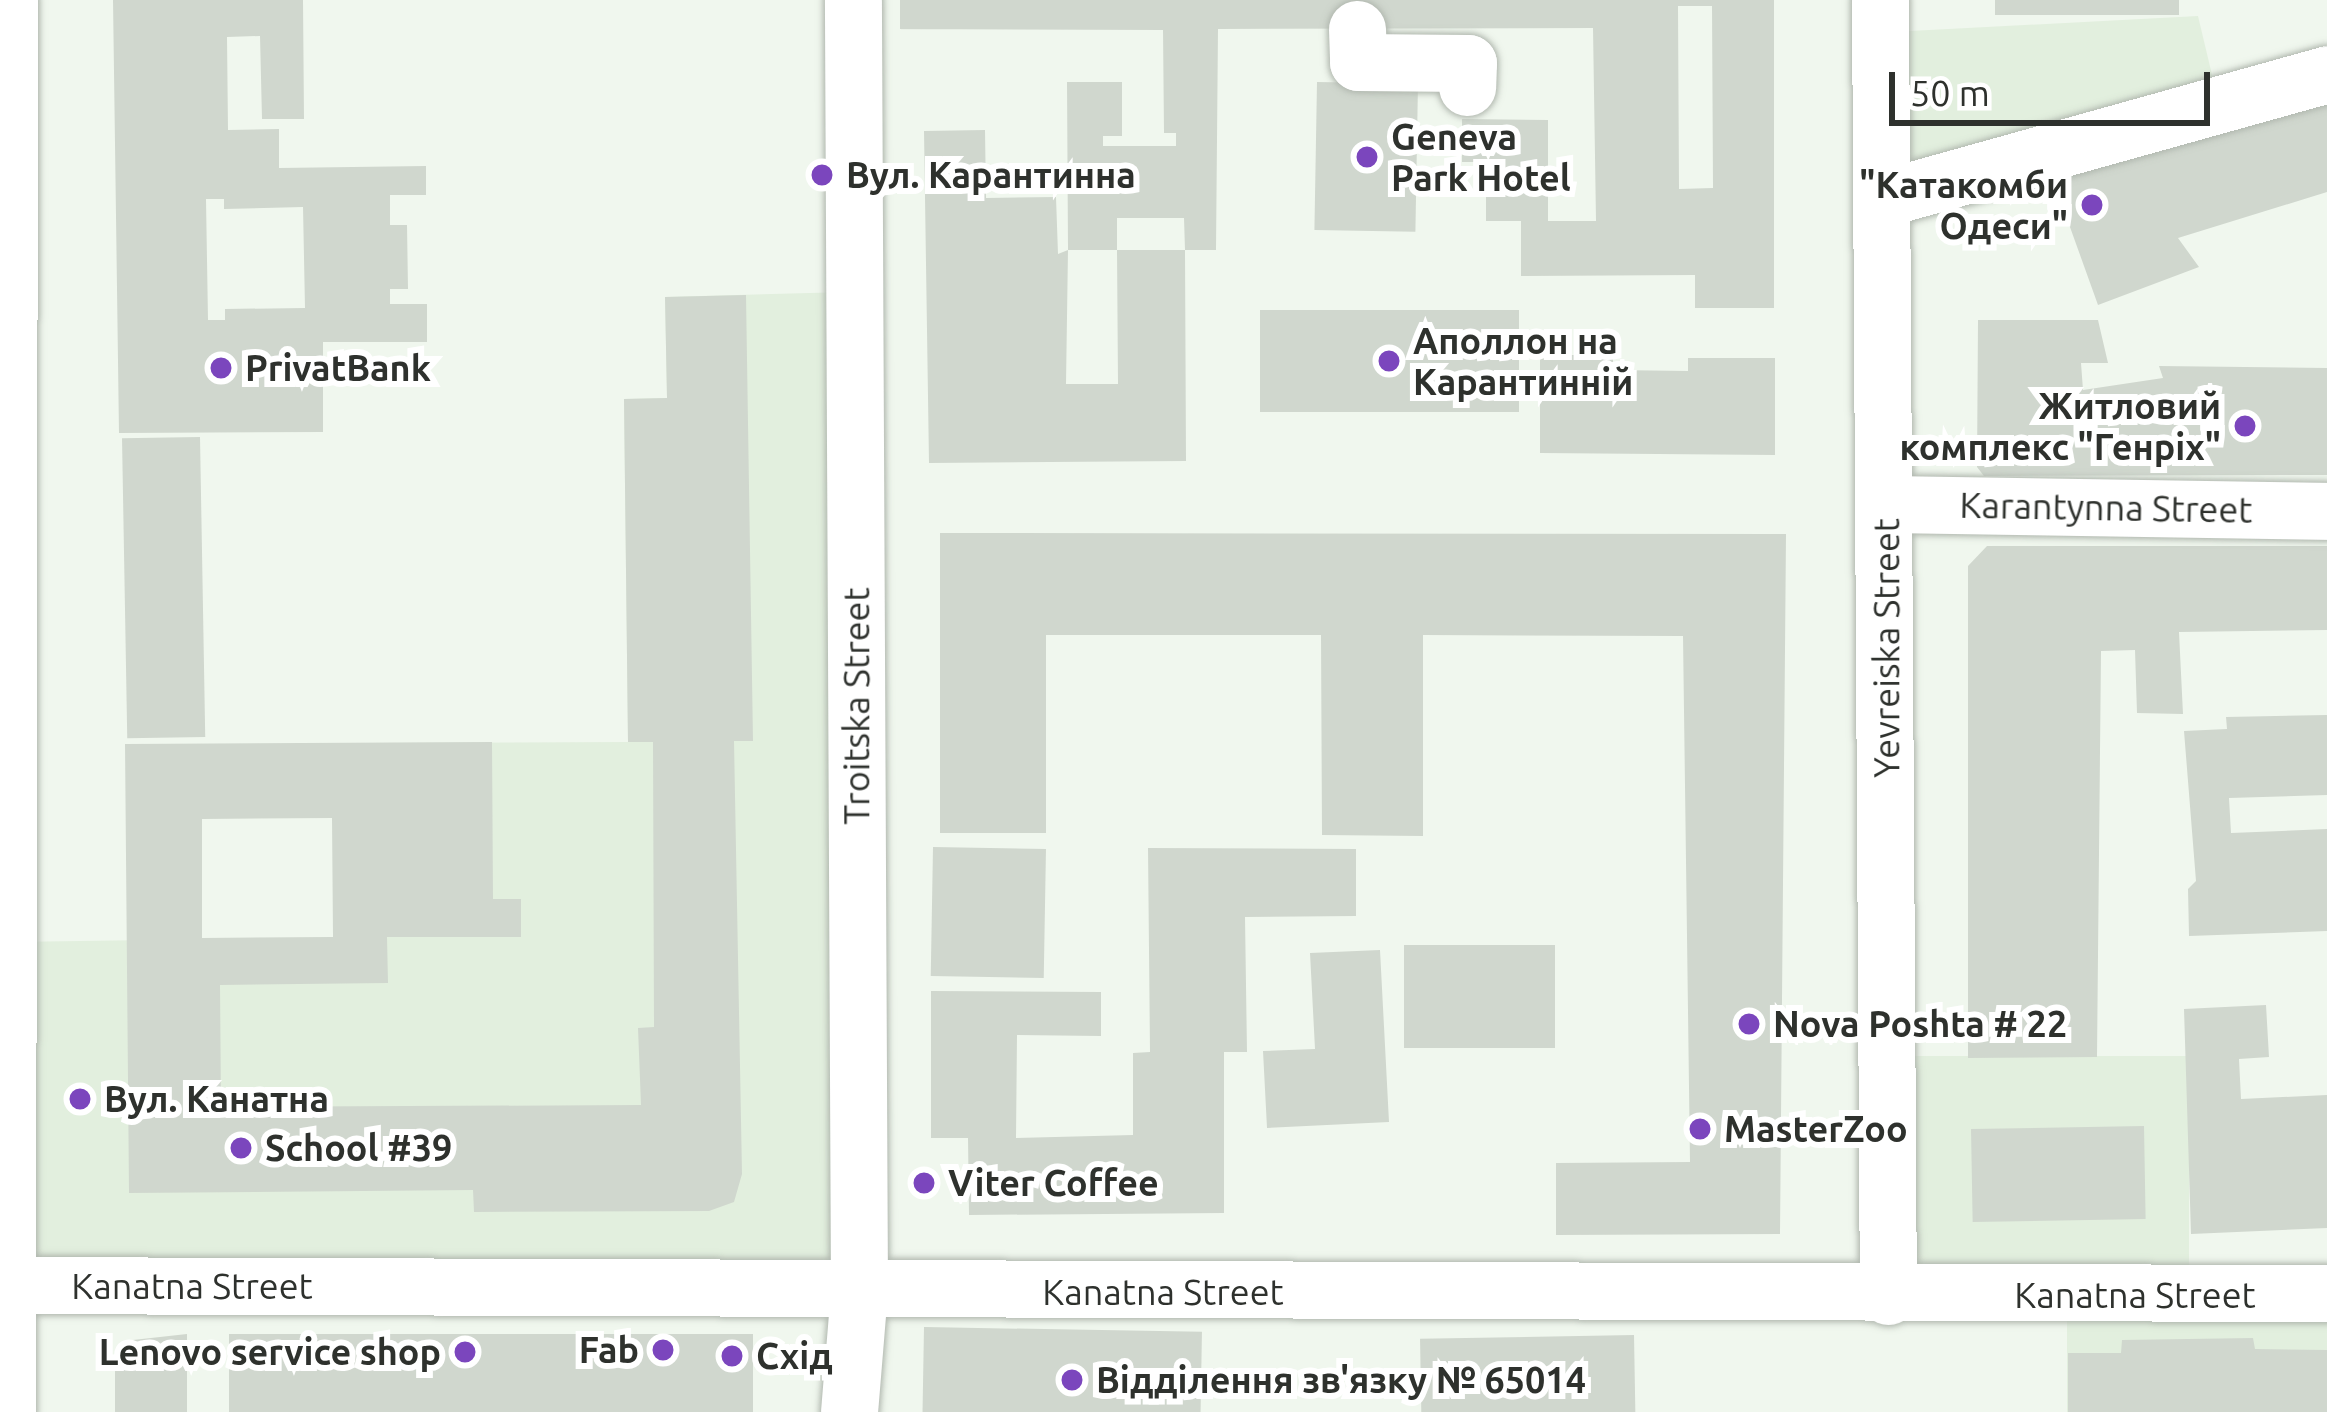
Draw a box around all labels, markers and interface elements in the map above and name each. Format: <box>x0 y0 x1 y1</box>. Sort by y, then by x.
scale bar <box>1895 48 2216 122</box>
text: 50 m <box>1910 72 1990 113</box>
place label: Geneva Park Hotel <box>1391 114 1571 199</box>
marker: Geneva Park Hotel <box>1354 144 1380 170</box>
place label: Вул. Карантинна <box>846 153 1136 197</box>
marker: Вул. Карантинна <box>809 162 835 188</box>
place label: "Катакомби Одеси" <box>1859 162 2068 247</box>
marker: "Катакомби Одеси" <box>2079 192 2105 218</box>
place label: Аполлон на Карантинній <box>1413 318 1633 403</box>
place label: PrivatBank <box>245 346 431 390</box>
marker: Аполлон на Карантинній <box>1376 348 1402 374</box>
marker: PrivatBank <box>208 355 234 381</box>
place label: Житловий комплекс "Генріх" <box>1899 383 2221 468</box>
marker: Житловий комплекс "Генріх" <box>2232 413 2258 439</box>
street label: Karantynna Street <box>1959 483 2253 531</box>
street label: Yevreiska Street <box>1864 518 1908 778</box>
street label: Troitska Street <box>834 587 878 825</box>
place label: Nova Poshta # 22 <box>1773 1002 2067 1046</box>
marker: Nova Poshta # 22 <box>1736 1011 1762 1037</box>
place label: Вул. Канатна <box>104 1077 329 1121</box>
marker: Вул. Канатна <box>67 1086 93 1112</box>
place label: MasterZoo <box>1724 1107 1908 1151</box>
marker: MasterZoo <box>1687 1116 1713 1142</box>
place label: School #39 <box>265 1126 452 1170</box>
marker: School #39 <box>228 1135 254 1161</box>
place label: Viter Coffee <box>948 1161 1159 1205</box>
marker: Viter Coffee <box>911 1170 937 1196</box>
street label: Kanatna Street <box>71 1264 313 1308</box>
street label: Kanatna Street <box>1042 1270 1284 1314</box>
street label: Kanatna Street <box>2014 1273 2256 1317</box>
place label: Fab <box>579 1328 639 1372</box>
place label: Lenovo service shop <box>99 1330 441 1374</box>
place label: Схiд <box>756 1334 833 1378</box>
marker: Fab <box>650 1337 676 1363</box>
marker: Lenovo service shop <box>452 1339 478 1365</box>
marker: Схiд <box>719 1343 745 1369</box>
place label: Відділення зв'язку № 65014 <box>1096 1358 1586 1402</box>
marker: Відділення зв'язку № 65014 <box>1059 1367 1085 1393</box>

